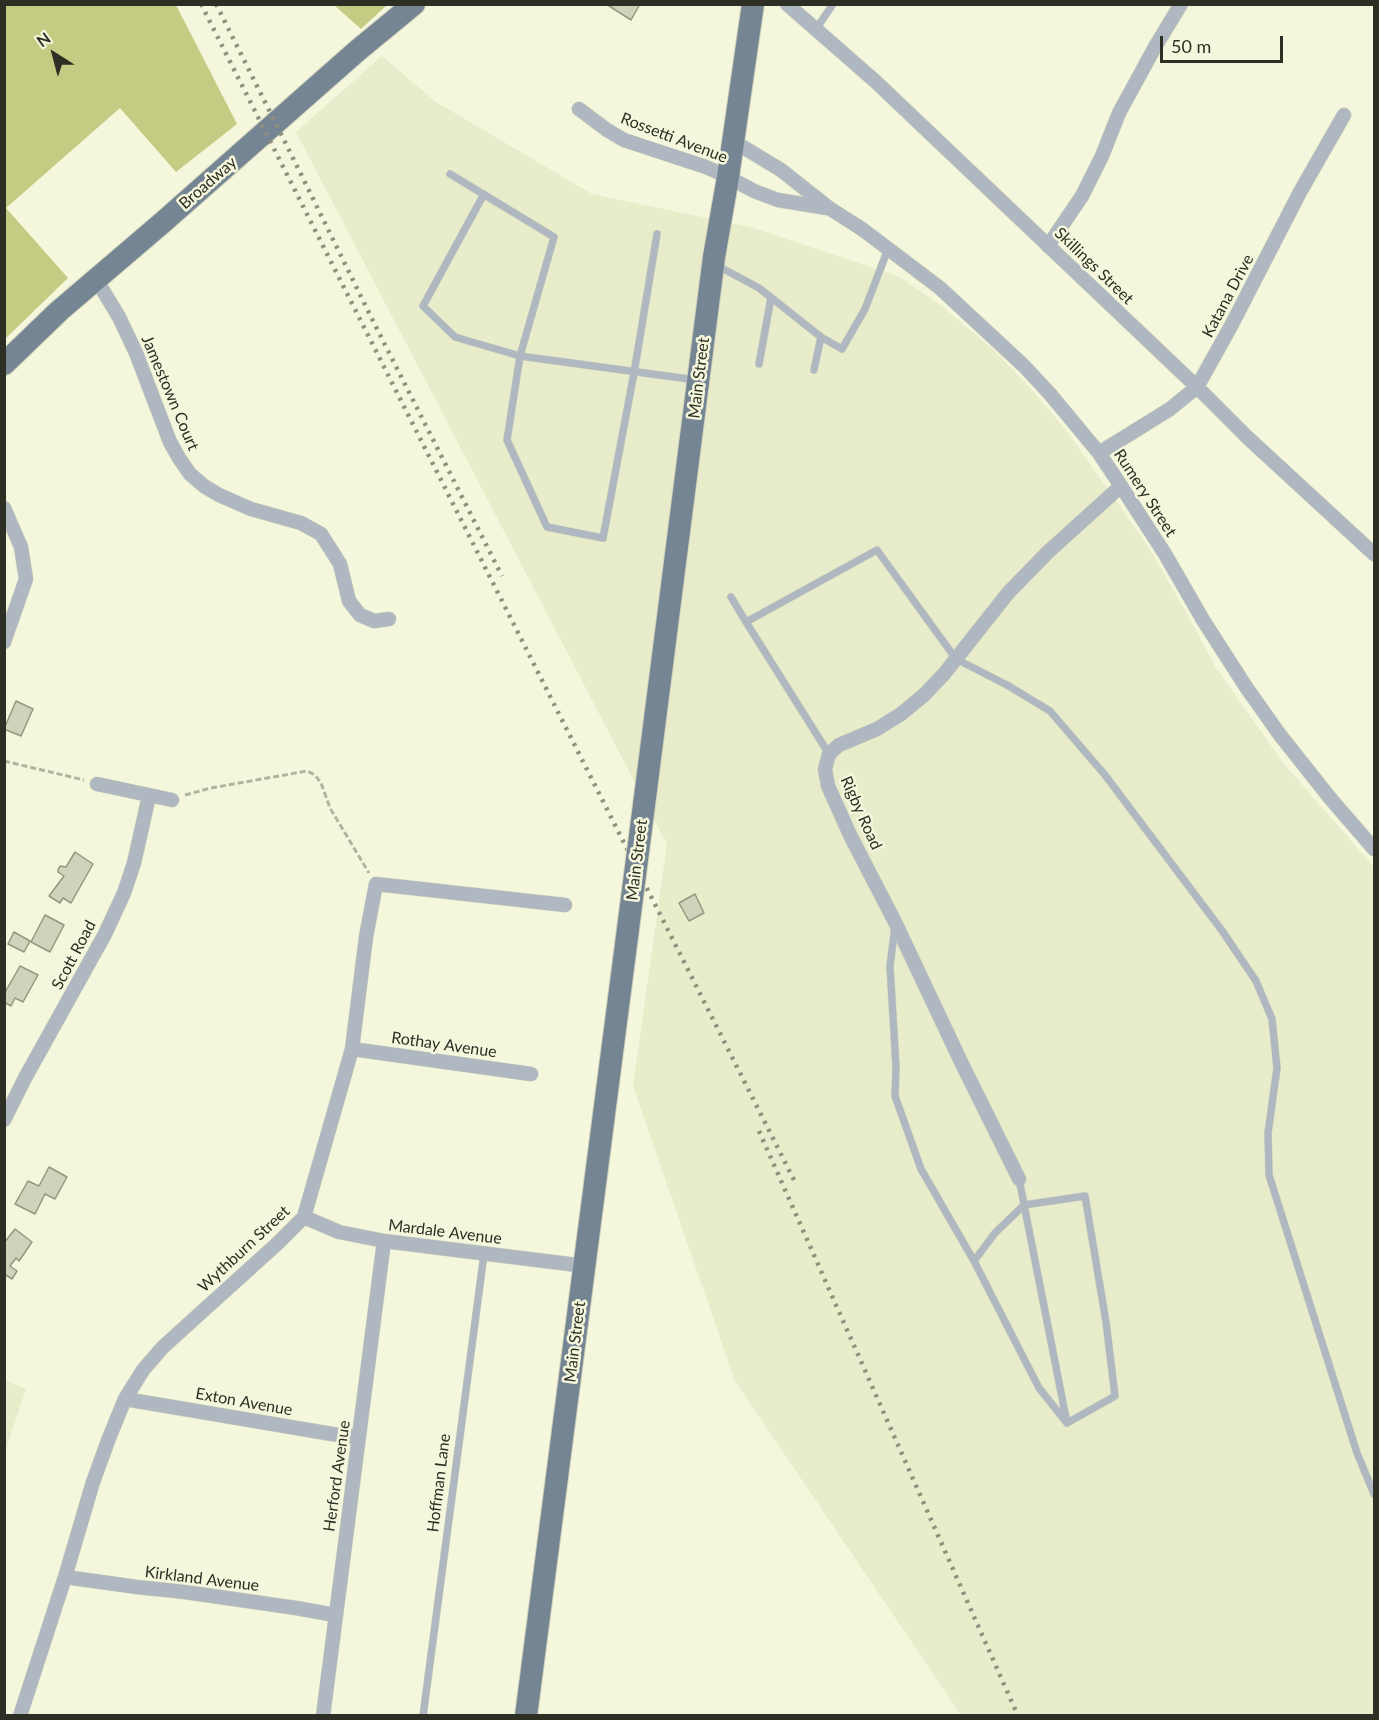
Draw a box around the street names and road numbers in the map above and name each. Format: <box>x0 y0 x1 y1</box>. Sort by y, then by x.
street label: Rossetti Avenue <box>618 109 730 167</box>
street label: Broadway <box>175 153 241 213</box>
street label: Skillings Street <box>1051 224 1137 308</box>
street label: Katana Drive <box>1198 251 1258 341</box>
street label: Jamestown Court <box>137 333 203 453</box>
street label: Main Street <box>685 336 713 420</box>
street label: Rumery Street <box>1110 446 1180 540</box>
street label: Rigby Road <box>836 773 886 853</box>
street label: Main Street <box>623 818 651 902</box>
street label: Scott Road <box>48 917 100 993</box>
street label: Rothay Avenue <box>390 1028 498 1062</box>
street label: Wythburn Street <box>194 1202 294 1296</box>
street label: Mardale Avenue <box>387 1216 503 1248</box>
street label: Main Street <box>561 1300 589 1384</box>
street label: Exton Avenue <box>194 1384 294 1420</box>
street label: Herford Avenue <box>320 1419 354 1533</box>
street label: Hoffman Lane <box>423 1433 455 1533</box>
street label: Kirkland Avenue <box>144 1562 260 1596</box>

